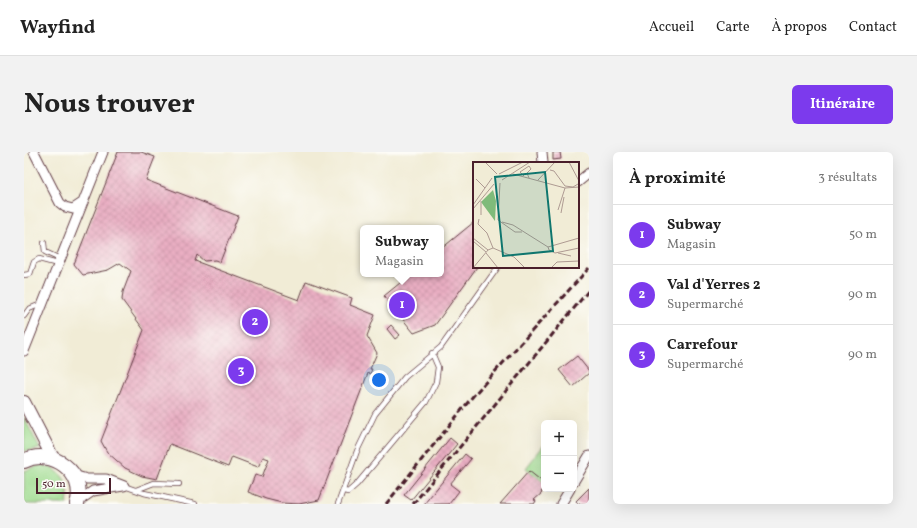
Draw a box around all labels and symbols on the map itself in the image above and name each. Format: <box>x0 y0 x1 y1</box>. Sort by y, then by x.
inset map <box>473 162 579 268</box>
pin: 1 <box>389 290 415 320</box>
pin: 2 <box>242 307 268 337</box>
pin: 3 <box>228 356 254 386</box>
your location <box>369 370 389 390</box>
scale bar <box>36 476 111 495</box>

